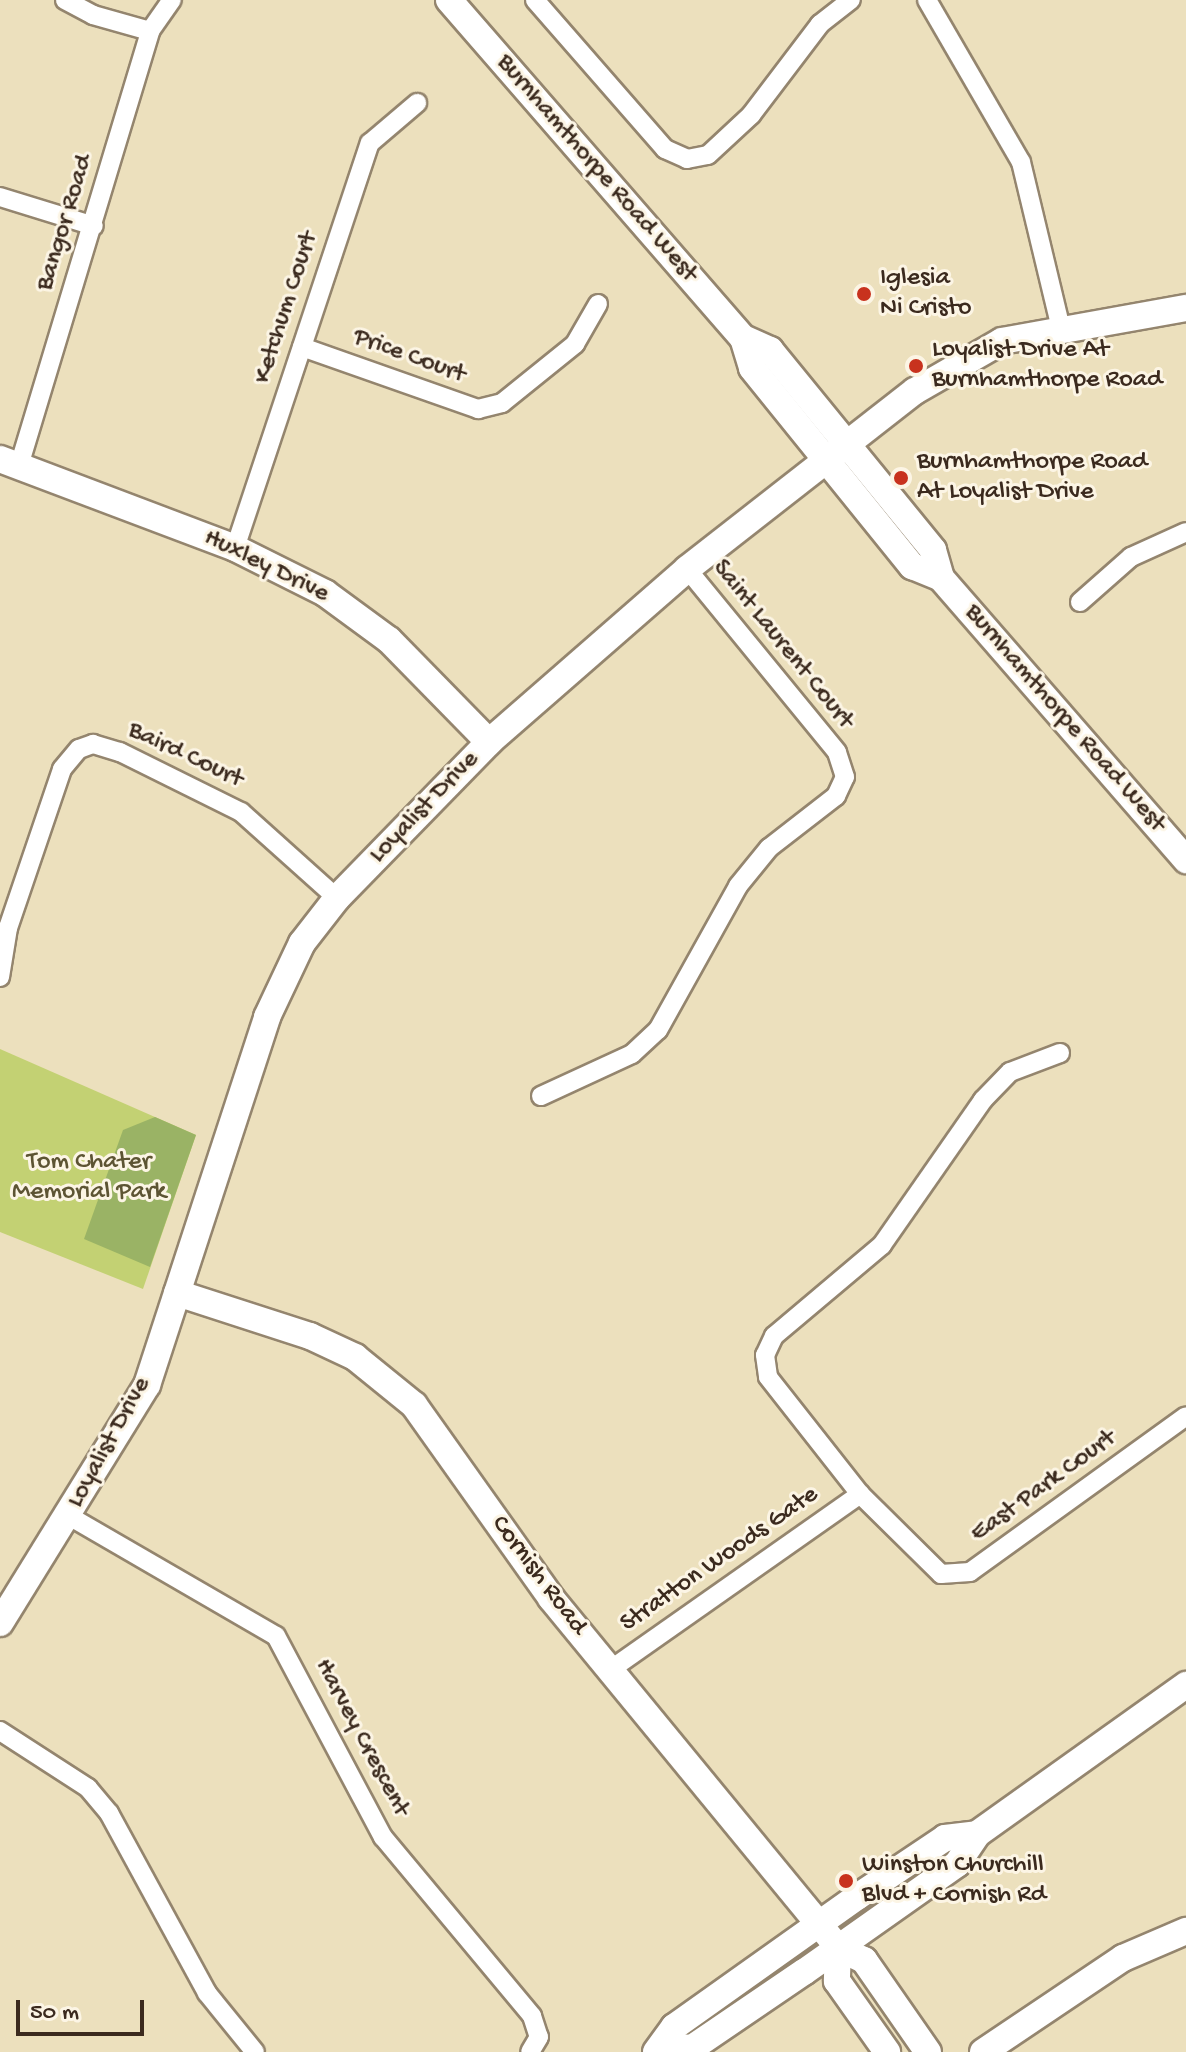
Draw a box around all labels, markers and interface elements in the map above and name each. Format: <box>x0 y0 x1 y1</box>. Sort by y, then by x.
street label: Burnhamthorpe Road West <box>488 48 704 290</box>
street label: Bangor Road <box>31 151 101 295</box>
street label: Ketchum Court <box>248 228 326 388</box>
place label: Iglesia Ni Cristo <box>880 263 971 324</box>
marker: Iglesia Ni Cristo <box>855 285 873 303</box>
street label: Price Court <box>349 322 469 392</box>
place label: Loyalist Drive At Burnhamthorpe Road <box>932 335 1162 396</box>
marker: Loyalist Drive At Burnhamthorpe Road <box>907 357 925 375</box>
place label: Burnhamthorpe Road At Loyalist Drive <box>917 447 1147 508</box>
marker: Burnhamthorpe Road At Loyalist Drive <box>892 469 910 487</box>
street label: Huxley Drive <box>198 523 334 611</box>
street label: Saint Laurent Court <box>704 554 860 736</box>
street label: Burnhamthorpe Road West <box>956 598 1172 840</box>
street label: Baird Court <box>122 716 248 796</box>
street label: Loyalist Drive <box>364 745 486 871</box>
park label: Tom Chater Memorial Park <box>12 1147 166 1208</box>
street label: Loyalist Drive <box>61 1372 159 1514</box>
street label: East Park Court <box>965 1424 1123 1550</box>
street label: Stratton Woods Gate <box>615 1480 825 1640</box>
street label: Cornish Road <box>483 1510 593 1642</box>
street label: Harvey Crescent <box>306 1654 416 1822</box>
place label: Winston Churchill Blvd + Cornish Rd <box>862 1850 1046 1912</box>
marker: Winston Churchill Blvd + Cornish Rd <box>837 1872 855 1890</box>
scale bar <box>20 1984 148 2034</box>
text: 50 m <box>30 1999 79 2028</box>

